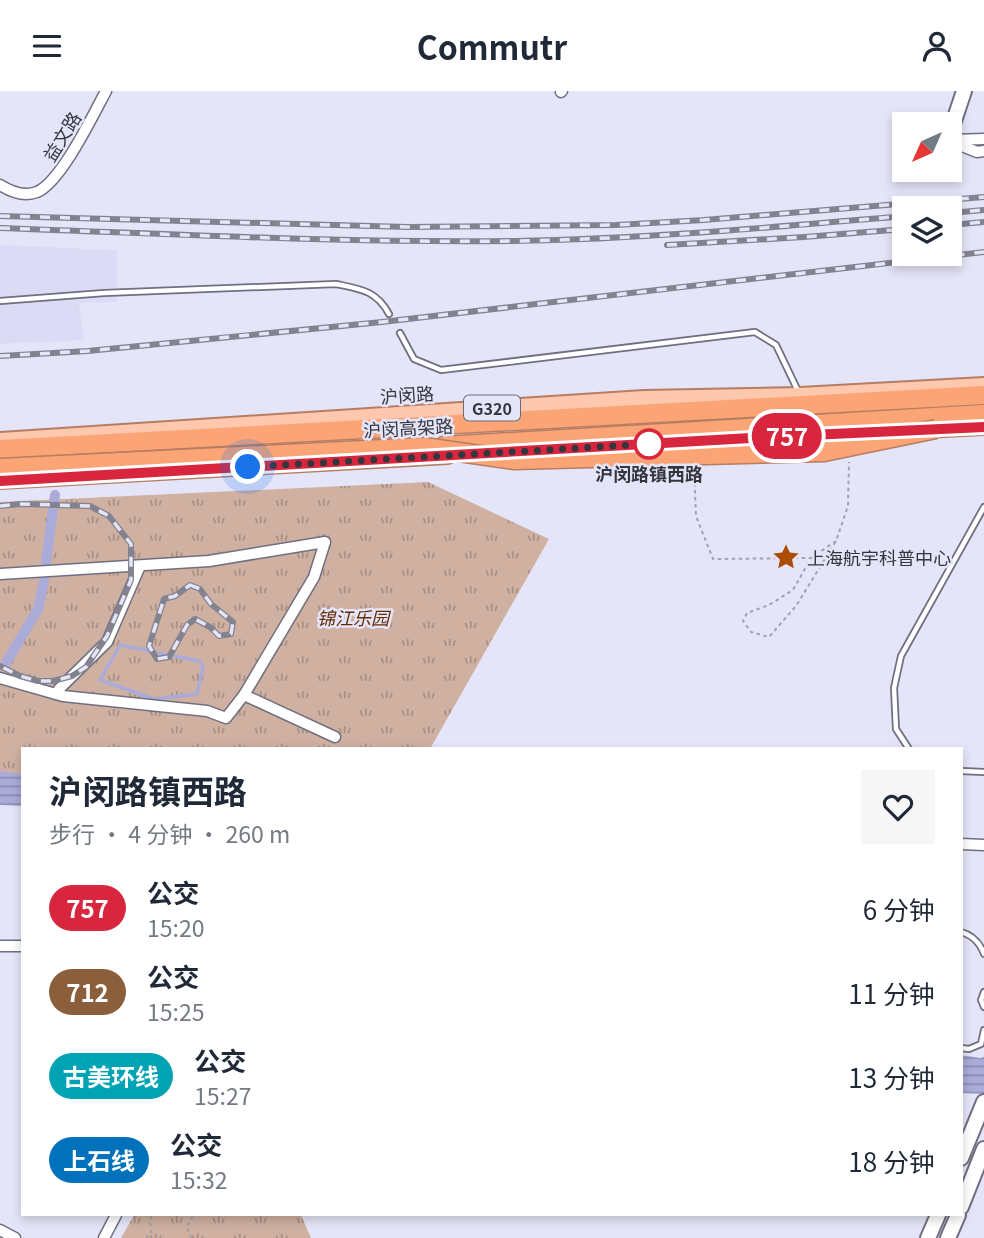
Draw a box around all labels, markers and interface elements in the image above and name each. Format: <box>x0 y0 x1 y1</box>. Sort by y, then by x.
text: Commutr <box>417 23 567 69</box>
icon: menu <box>28 27 66 65</box>
icon: person <box>918 27 956 65</box>
street label: 益文路 <box>36 106 86 166</box>
north arrow <box>892 112 962 182</box>
map controls <box>892 112 962 266</box>
button: layers <box>892 196 962 266</box>
street label: 沪闵路 <box>379 379 435 409</box>
road number: G320 <box>464 395 520 421</box>
street label: 沪闵高架路 <box>362 412 454 442</box>
line badge: 757 <box>747 413 827 459</box>
text: 757 <box>766 418 808 453</box>
marker: 沪闵路镇西路 <box>634 429 664 459</box>
your location <box>230 449 265 484</box>
place label: 沪闵路镇西路 <box>595 460 703 486</box>
place icon: 上海航宇科普中心 <box>771 542 801 572</box>
place label: 上海航宇科普中心 <box>807 544 951 570</box>
park label: 锦江乐园 <box>317 604 392 630</box>
text: 沪闵路镇西路 <box>49 766 247 814</box>
button: heart <box>861 770 935 844</box>
text: 步行 · 4 分钟 · 260 m <box>49 816 290 850</box>
text: 公交 <box>147 873 199 910</box>
text: 757 <box>66 890 109 925</box>
text: 6 分钟 <box>863 890 935 927</box>
text: 15:20 <box>147 910 204 944</box>
text: 公交 <box>147 957 199 994</box>
text: 712 <box>66 974 109 1009</box>
text: 11 分钟 <box>848 974 935 1011</box>
text: 15:25 <box>147 994 204 1028</box>
text: 公交 <box>194 1041 246 1078</box>
text: 古美环线 <box>63 1058 159 1093</box>
text: 13 分钟 <box>848 1058 935 1095</box>
text: 15:27 <box>194 1078 251 1112</box>
text: 公交 <box>170 1125 222 1162</box>
text: 上石线 <box>63 1142 135 1177</box>
text: 18 分钟 <box>848 1142 935 1179</box>
text: 15:32 <box>170 1162 227 1196</box>

